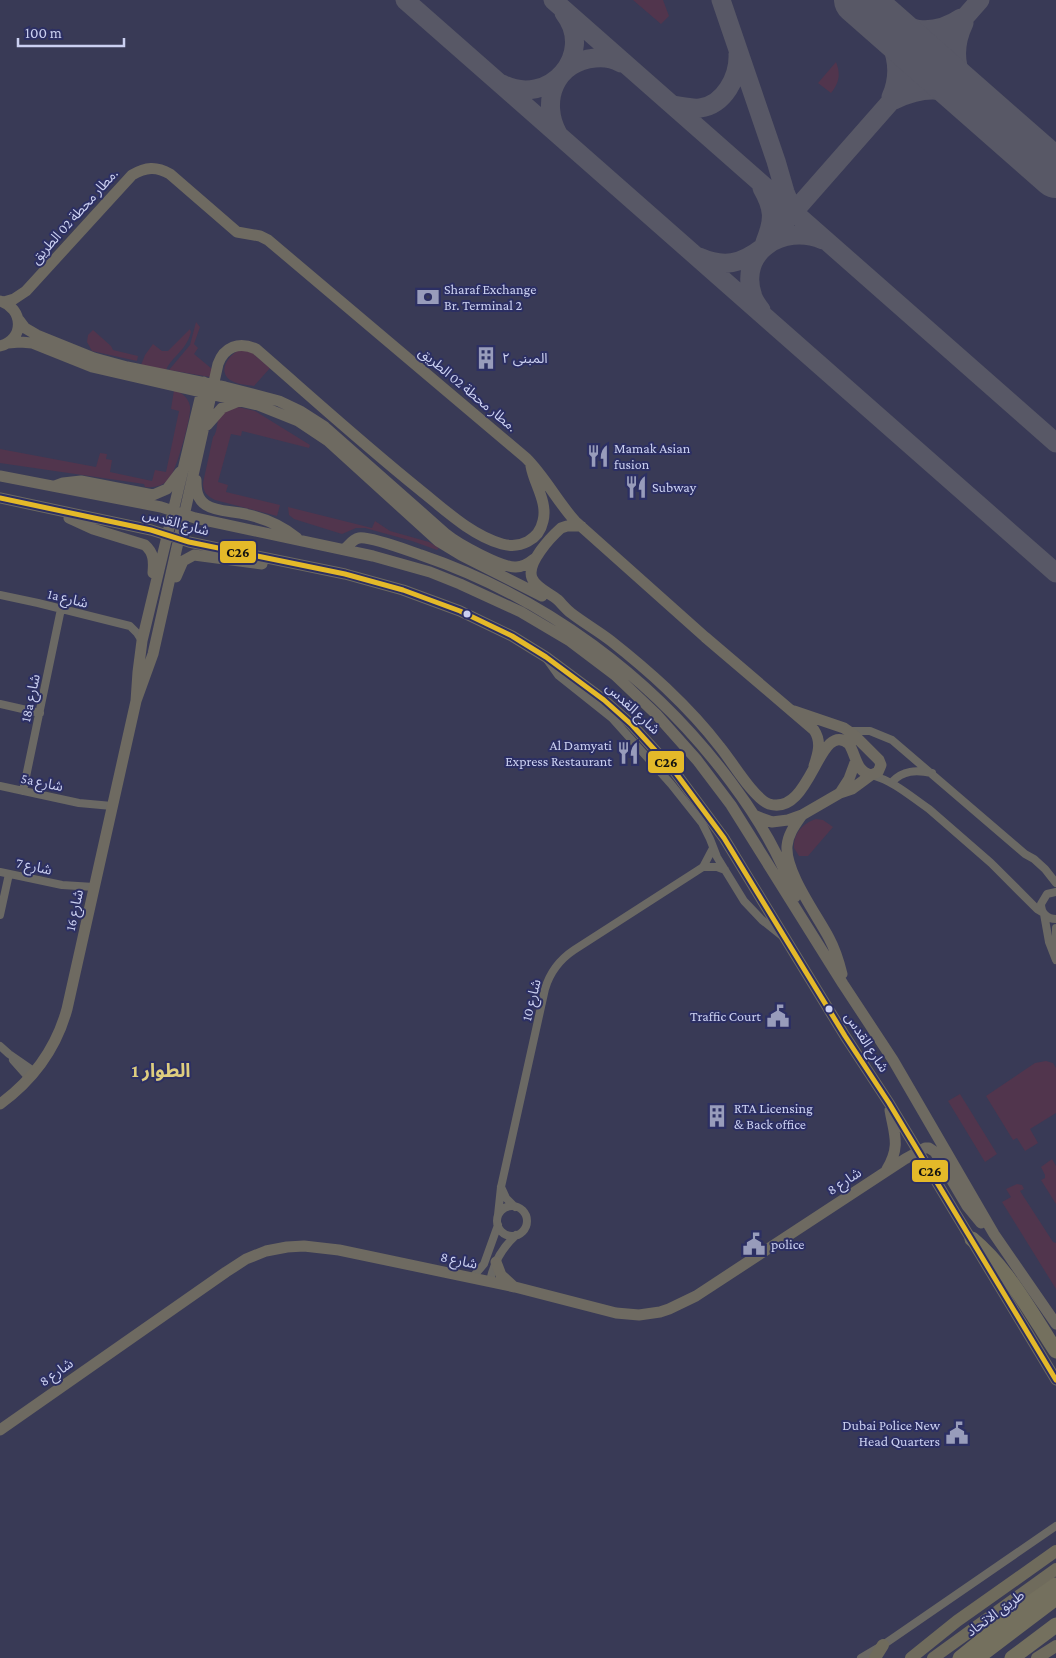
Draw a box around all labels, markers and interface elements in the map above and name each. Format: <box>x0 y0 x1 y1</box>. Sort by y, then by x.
scale bar <box>18 15 124 47</box>
text: 100 m <box>25 25 62 41</box>
street label: مطار محطة 02 الطريق. <box>27 165 122 268</box>
place label: Sharaf Exchange Br. Terminal 2 <box>444 281 536 313</box>
bank icon: Sharaf Exchange Br. Terminal 2 <box>415 284 441 310</box>
street label: مطار محطة 02 الطريق. <box>415 343 520 436</box>
building icon: المبنى ٢ <box>473 345 499 371</box>
place label: المبنى ٢ <box>502 350 548 367</box>
place label: Mamak Asian fusion <box>614 440 691 472</box>
restaurant icon: Mamak Asian fusion <box>585 443 611 469</box>
restaurant icon: Subway <box>623 474 649 500</box>
place label: Subway <box>652 479 697 495</box>
street label: شارع القدس <box>140 505 211 541</box>
line badge: C26 <box>219 540 257 564</box>
text: C26 <box>226 544 250 560</box>
street label: 1a شارع <box>45 585 90 614</box>
unlabelled marker <box>462 609 472 619</box>
street label: 18a شارع <box>17 673 46 724</box>
street label: شارع القدس <box>601 679 663 739</box>
place label: Al Damyati Express Restaurant <box>505 737 612 769</box>
restaurant icon: Al Damyati Express Restaurant <box>615 740 641 766</box>
line badge: C26 <box>647 750 685 774</box>
text: C26 <box>654 754 678 770</box>
street label: 5a شارع <box>19 770 65 797</box>
street label: شارع 7 <box>14 854 53 881</box>
street label: شارع 16 <box>62 888 89 933</box>
street label: شارع 10 <box>518 977 547 1023</box>
public building icon: Traffic Court <box>765 1003 791 1029</box>
unlabelled marker <box>824 1004 834 1014</box>
place label: Traffic Court <box>690 1008 761 1024</box>
street label: شارع القدس <box>839 1009 892 1077</box>
district label: الطوار 1 <box>132 1060 191 1082</box>
place label: RTA Licensing & Back office <box>734 1100 813 1132</box>
building icon: RTA Licensing & Back office <box>704 1103 730 1129</box>
line badge: C26 <box>911 1159 949 1183</box>
text: C26 <box>918 1163 942 1179</box>
street label: شارع 8 <box>824 1164 866 1200</box>
public building icon: police <box>741 1231 767 1257</box>
place label: police <box>771 1236 805 1252</box>
street label: شارع 8 <box>438 1248 479 1275</box>
street label: شارع 8 <box>36 1355 78 1392</box>
place label: Dubai Police New Head Quarters <box>842 1417 941 1449</box>
public building icon: Dubai Police New Head Quarters <box>944 1420 970 1446</box>
street label: طريق الاتحاد <box>963 1587 1028 1641</box>

